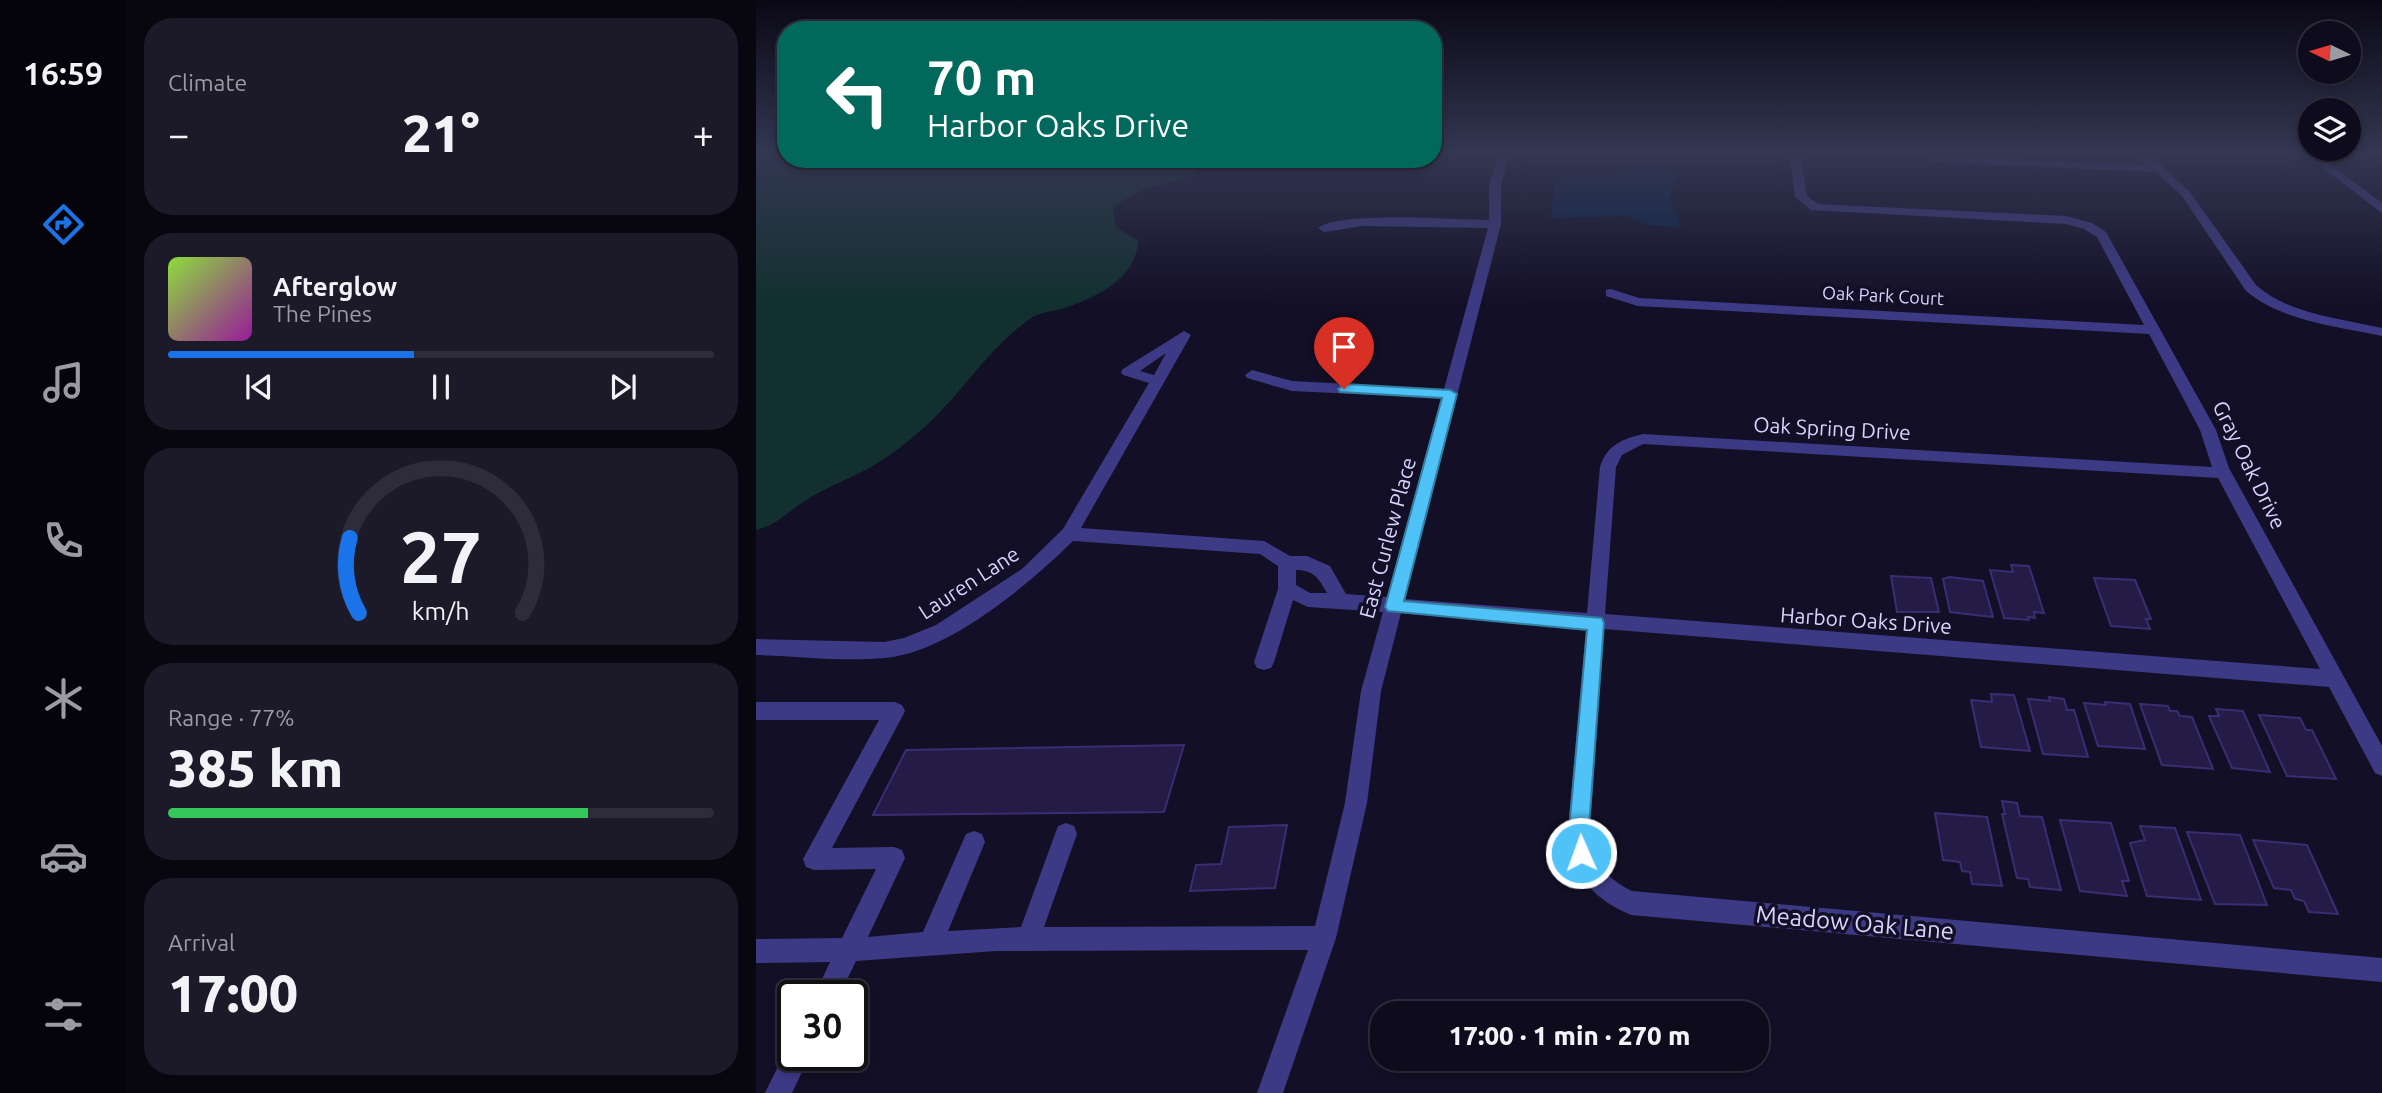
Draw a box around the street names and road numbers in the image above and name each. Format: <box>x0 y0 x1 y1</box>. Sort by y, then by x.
street label: Oak Park Court <box>1822 282 1945 308</box>
street label: Gray Oak Drive <box>2208 397 2291 533</box>
street label: Oak Spring Drive <box>1753 412 1911 444</box>
street label: East Curlew Place <box>1354 455 1420 621</box>
street label: Lauren Lane <box>914 541 1023 624</box>
street label: Harbor Oaks Drive <box>1779 602 1953 638</box>
street label: Meadow Oak Lane <box>1755 900 1955 945</box>

